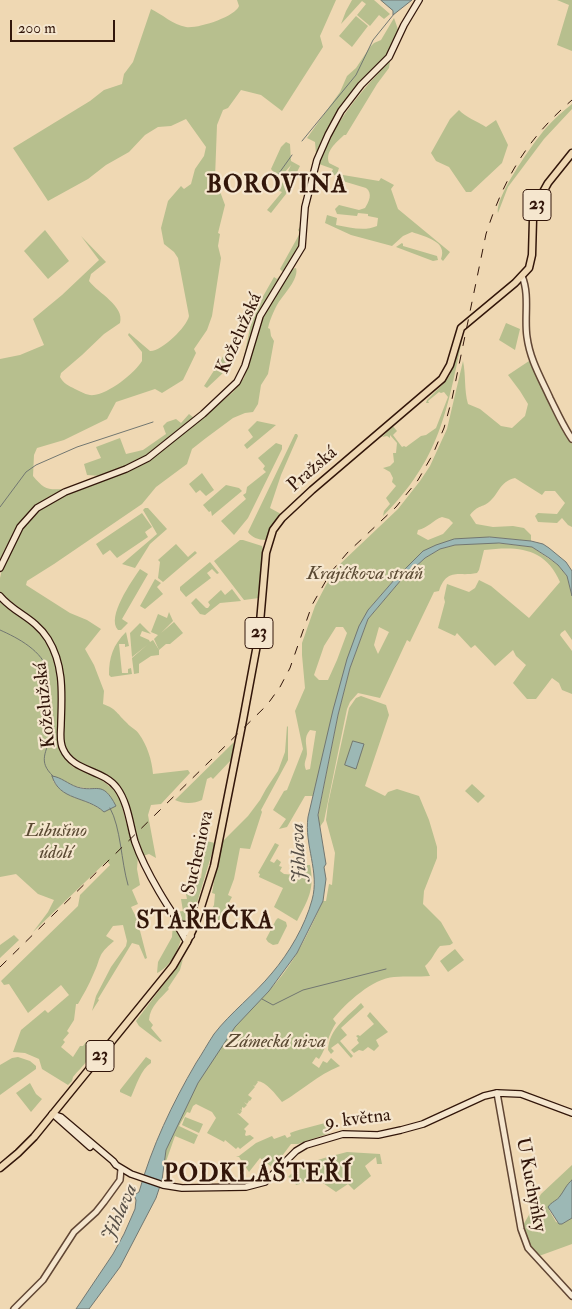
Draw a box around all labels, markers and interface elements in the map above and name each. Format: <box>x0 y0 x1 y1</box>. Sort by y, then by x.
scale bar <box>12 10 118 42</box>
text: 200 m <box>18 19 56 38</box>
district label: BOROVINA <box>205 173 349 201</box>
road number: 23 <box>523 190 551 220</box>
street label: Koželužská <box>212 290 268 378</box>
street label: Pražská <box>284 442 342 498</box>
park label: Krajíčkova stráň <box>307 564 423 586</box>
road number: 23 <box>245 618 273 648</box>
street label: Koželužská <box>30 661 62 749</box>
street label: Sucheniova <box>178 809 220 897</box>
park label: Libušino údolí <box>25 821 87 865</box>
water label: Jihlava <box>286 822 314 884</box>
district label: STAŘEČKA <box>135 909 275 937</box>
park label: Zámecká niva <box>226 1032 326 1054</box>
road number: 23 <box>86 1040 114 1072</box>
street label: 9. května <box>324 1105 392 1135</box>
street label: U Kuchyňky <box>510 1136 550 1234</box>
district label: PODKLÁŠTEŘÍ <box>162 1162 354 1190</box>
water label: Jihlava <box>98 1181 144 1245</box>

